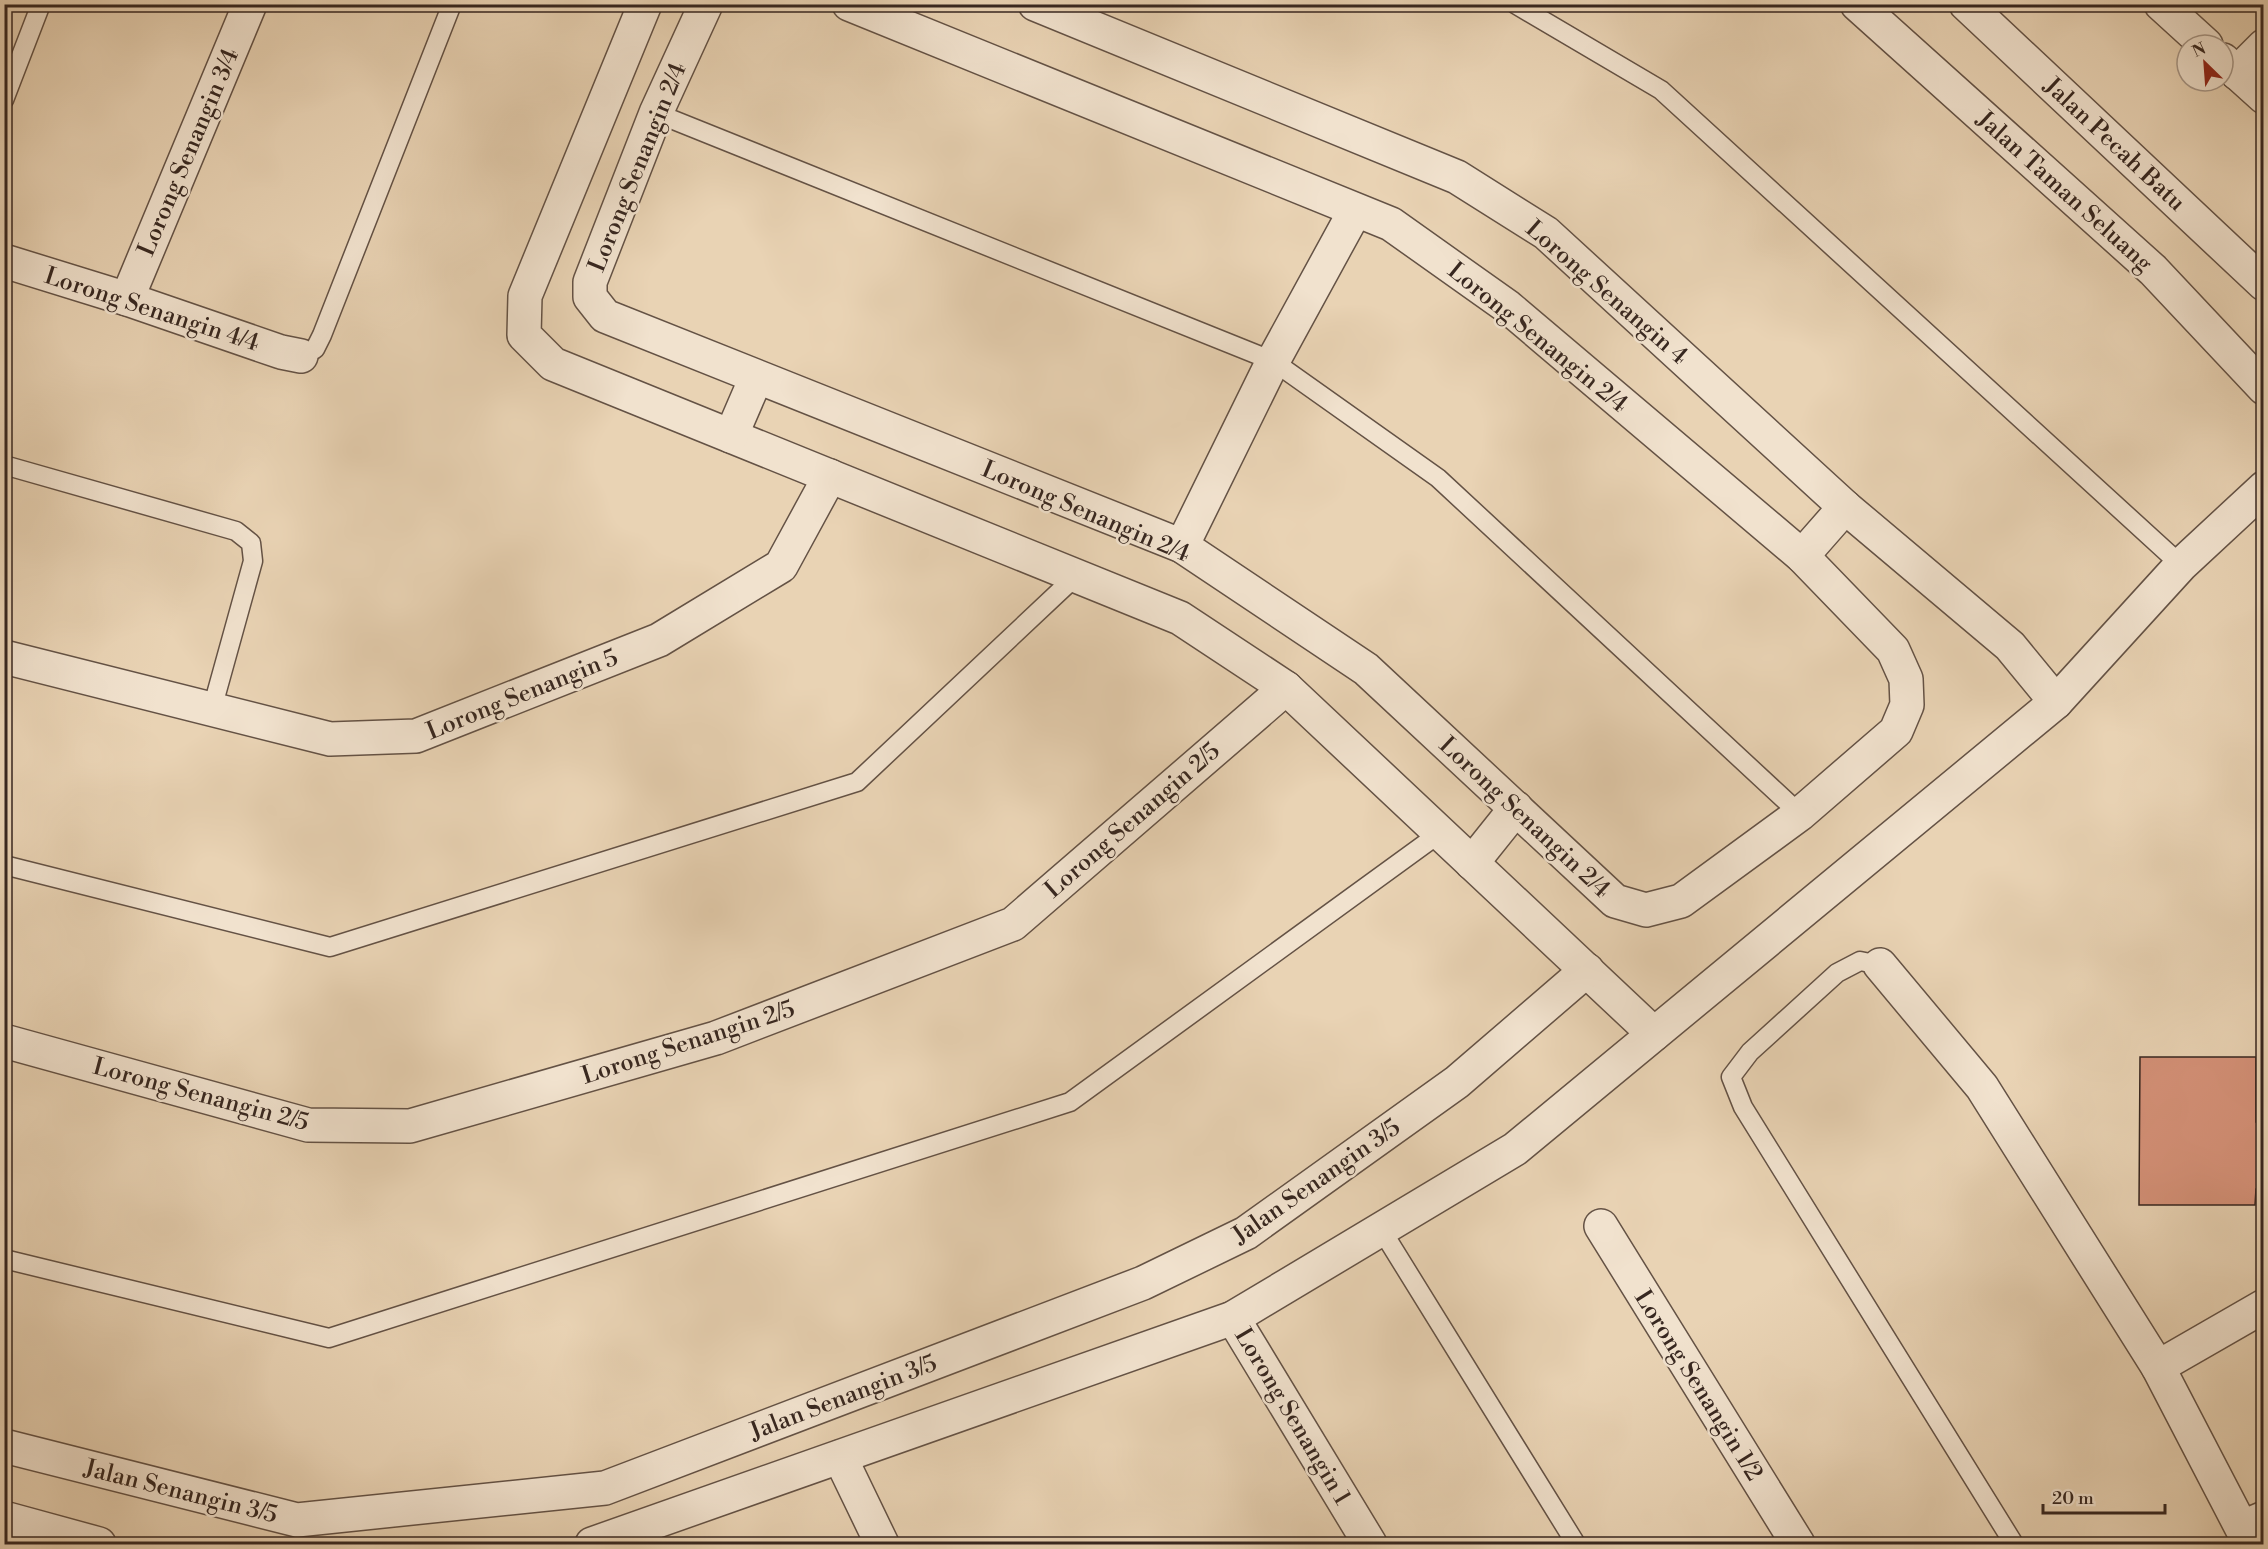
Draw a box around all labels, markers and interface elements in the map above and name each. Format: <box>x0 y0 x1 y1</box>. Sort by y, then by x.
north arrow <box>2175 33 2235 93</box>
text: N <box>2189 38 2209 62</box>
street label: Lorong Senangin 3/4 <box>132 44 246 261</box>
street label: Lorong Senangin 2/4 <box>582 58 694 277</box>
street label: Jalan Pecah Batu <box>2037 71 2192 218</box>
street label: Jalan Taman Seluang <box>1969 104 2159 279</box>
street label: Lorong Senangin 4 <box>1519 214 1694 371</box>
street label: Lorong Senangin 2/4 <box>1441 256 1634 420</box>
street label: Lorong Senangin 4/4 <box>41 261 263 359</box>
street label: Lorong Senangin 2/4 <box>977 454 1194 569</box>
street label: Lorong Senangin 5 <box>422 643 623 747</box>
street label: Lorong Senangin 2/4 <box>1432 731 1616 905</box>
street label: Lorong Senangin 2/5 <box>1039 736 1226 905</box>
street label: Lorong Senangin 2/5 <box>578 994 799 1092</box>
street label: Lorong Senangin 2/5 <box>89 1052 312 1138</box>
street label: Jalan Senangin 3/5 <box>1226 1113 1406 1251</box>
street label: Lorong Senangin 1/2 <box>1627 1285 1769 1487</box>
street label: Lorong Senangin 1 <box>1227 1323 1357 1511</box>
street label: Jalan Senangin 3/5 <box>745 1348 941 1448</box>
street label: Jalan Senangin 3/5 <box>80 1453 280 1530</box>
scale bar <box>2043 1477 2164 1515</box>
text: 20 m <box>2052 1487 2094 1510</box>

